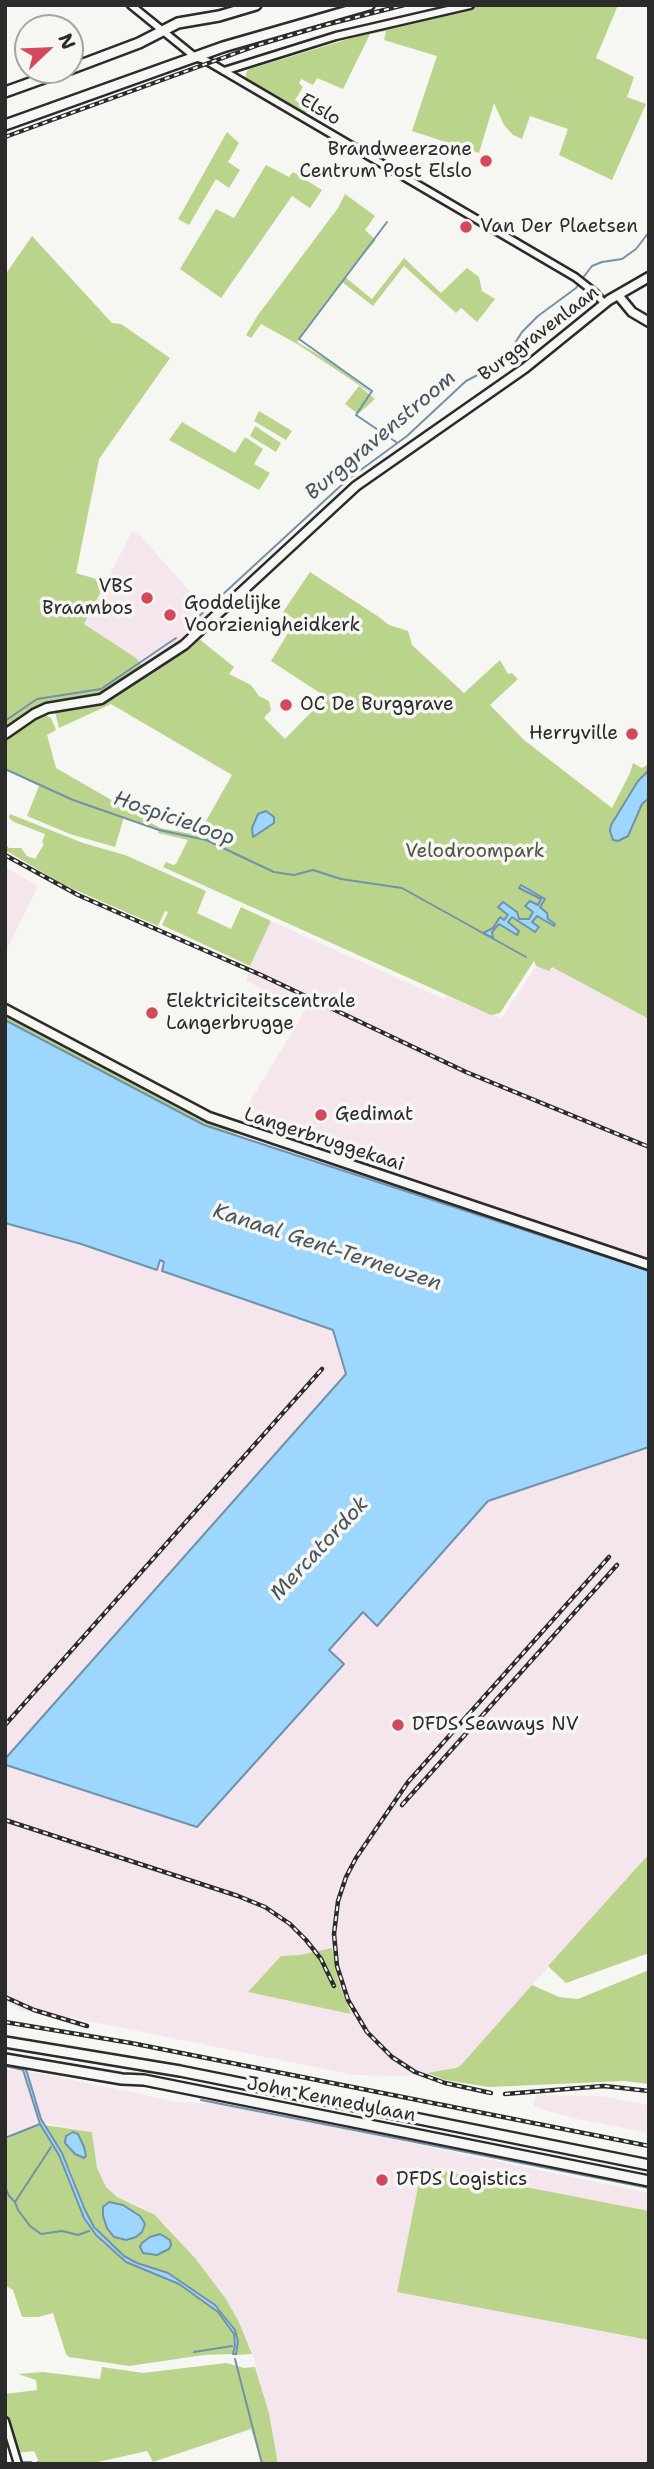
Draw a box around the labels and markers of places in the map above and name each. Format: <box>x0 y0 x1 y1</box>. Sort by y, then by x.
place label: Brandweerzone Centrum Post Elslo <box>300 139 472 183</box>
marker: Brandweerzone Centrum Post Elslo <box>478 153 494 169</box>
place label: Van Der Plaetsen <box>480 216 638 238</box>
marker: Van Der Plaetsen <box>458 219 474 235</box>
place label: VBS Braambos <box>42 576 133 620</box>
marker: VBS Braambos <box>139 590 155 606</box>
place label: Goddelijke Voorzienigheidkerk <box>184 593 360 637</box>
marker: Goddelijke Voorzienigheidkerk <box>162 607 178 623</box>
place label: OC De Burggrave <box>300 694 454 716</box>
marker: OC De Burggrave <box>278 697 294 713</box>
place label: Herryville <box>529 723 618 745</box>
marker: Herryville <box>624 726 640 742</box>
place label: Elektriciteitscentrale Langerbrugge <box>166 991 356 1035</box>
marker: Elektriciteitscentrale Langerbrugge <box>144 1005 160 1021</box>
place label: Gedimat <box>335 1104 413 1126</box>
marker: Gedimat <box>313 1107 329 1123</box>
place label: DFDS Seaways NV <box>412 1714 579 1736</box>
marker: DFDS Seaways NV <box>390 1717 406 1733</box>
place label: DFDS Logistics <box>396 2169 528 2191</box>
marker: DFDS Logistics <box>374 2172 390 2188</box>

